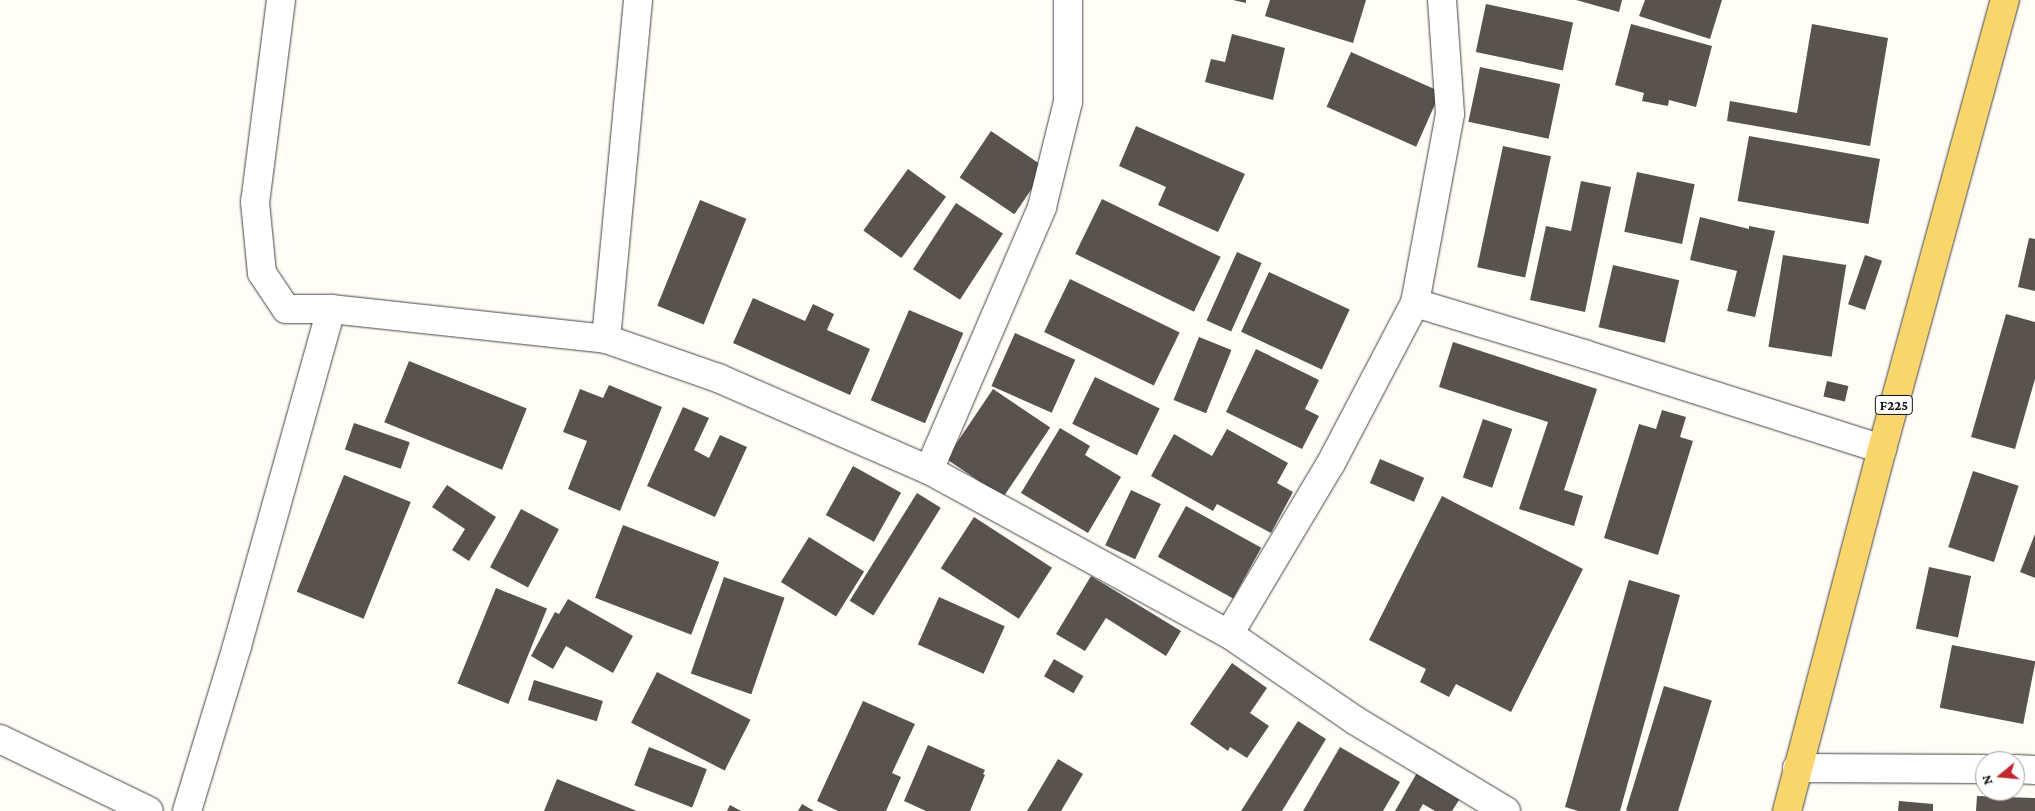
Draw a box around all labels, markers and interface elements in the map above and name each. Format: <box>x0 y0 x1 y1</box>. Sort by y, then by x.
road number: F225 <box>1874 394 1914 416</box>
north arrow <box>1975 751 2025 801</box>
text: N <box>1978 773 1996 787</box>

